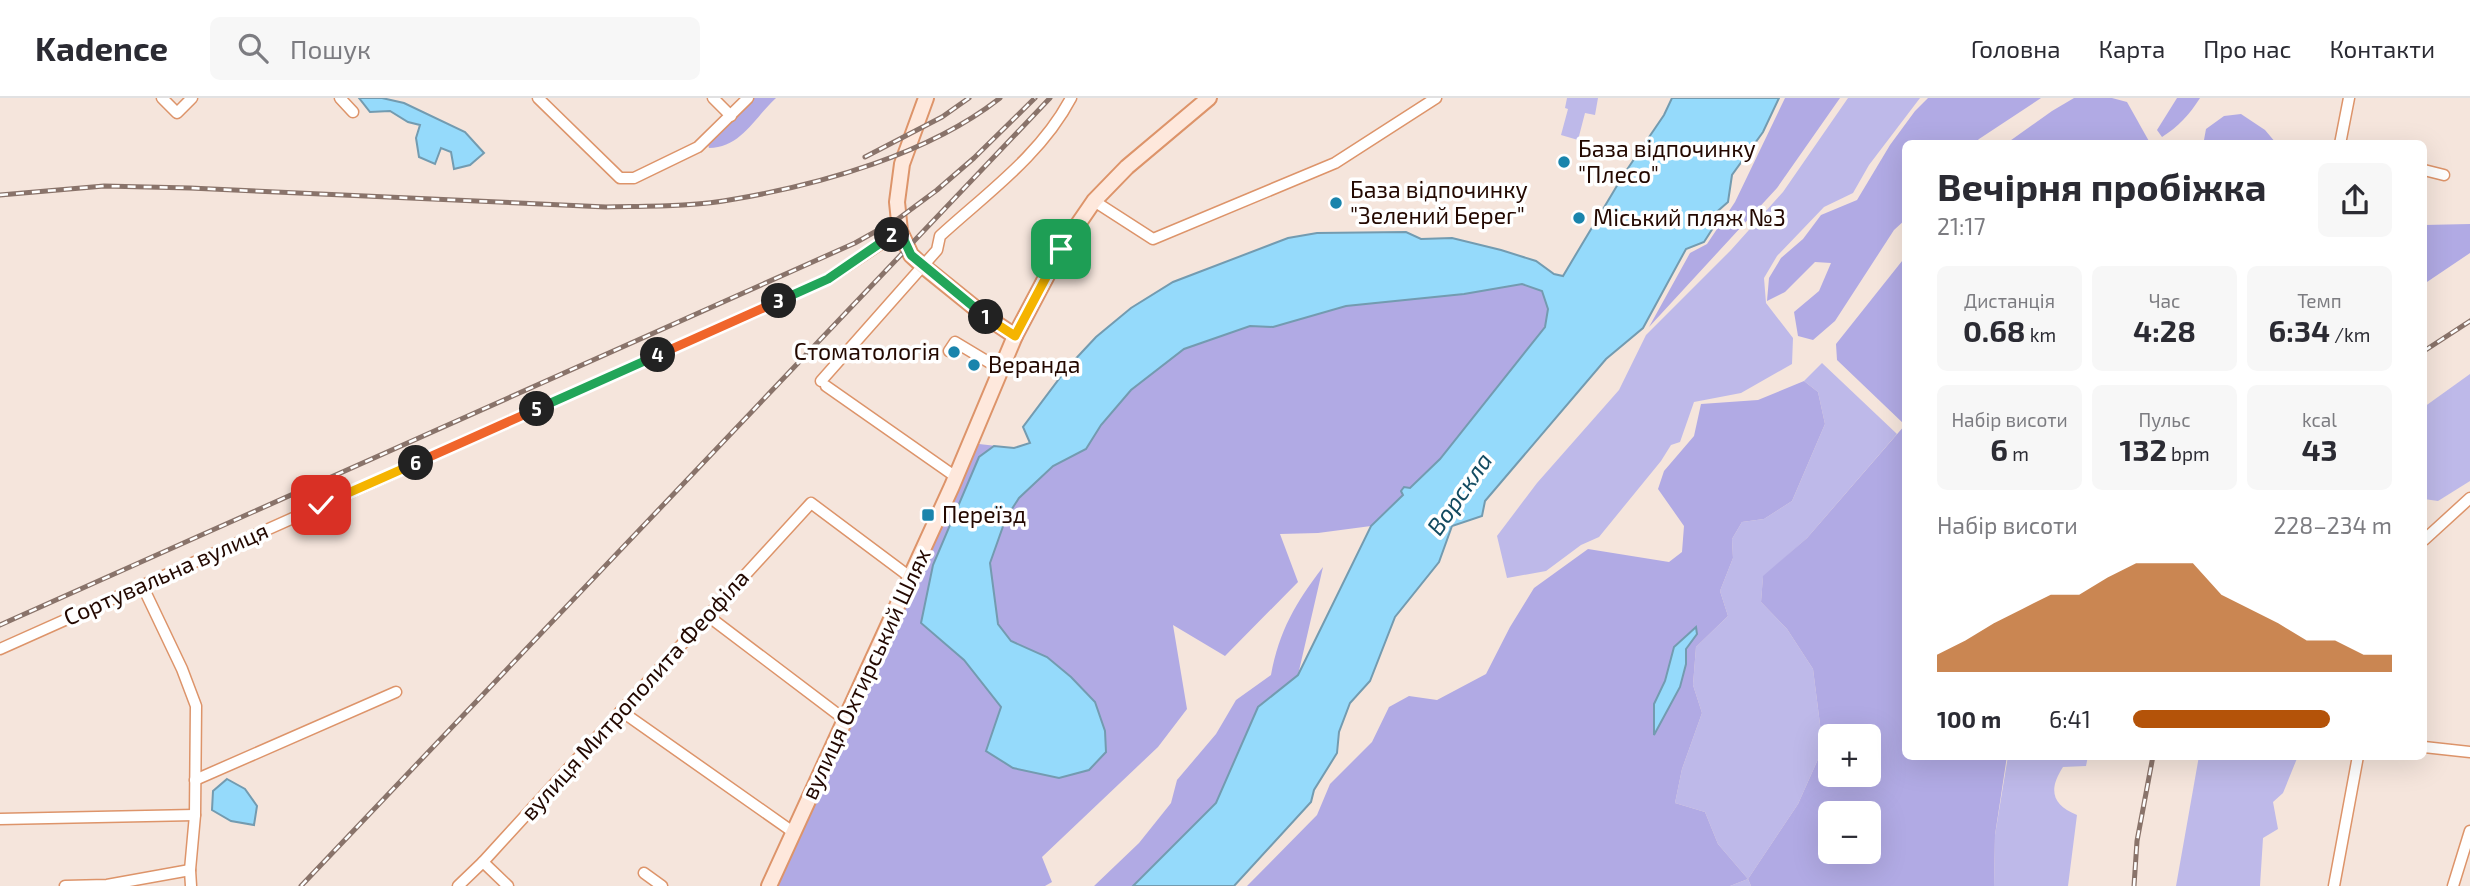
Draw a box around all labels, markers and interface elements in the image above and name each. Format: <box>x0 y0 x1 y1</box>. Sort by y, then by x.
search box <box>210 17 700 80</box>
text: Kadence <box>35 28 168 68</box>
icon: search <box>234 29 272 67</box>
text: Пошук <box>290 33 371 64</box>
text: Головна <box>1971 34 2061 63</box>
text: Карта <box>2099 34 2165 63</box>
text: Про нас <box>2203 34 2291 63</box>
text: Контакти <box>2329 34 2435 63</box>
place label: База відпочинку "Плесо" <box>1578 134 1756 188</box>
marker: База відпочинку "Плесо" <box>1556 154 1572 170</box>
text: Вечірня пробіжка <box>1937 163 2267 209</box>
button: share <box>2318 163 2392 237</box>
place label: База відпочинку "Зелений Берег" <box>1350 175 1528 229</box>
marker: База відпочинку "Зелений Берег" <box>1328 195 1344 211</box>
place label: Міський пляж №3 <box>1593 203 1786 231</box>
marker: Міський пляж №3 <box>1571 210 1587 226</box>
text: 21:17 <box>1937 212 1985 240</box>
pin: 2 <box>874 218 910 252</box>
pin <box>1031 219 1091 279</box>
text: 2 <box>886 223 897 246</box>
icon: arrive <box>1042 230 1080 268</box>
pin: 3 <box>762 284 796 318</box>
text: 3 <box>773 289 784 312</box>
text: Дистанція <box>1964 289 2055 312</box>
text: Час <box>2149 289 2180 312</box>
text: Темп <box>2297 289 2342 312</box>
pin: 1 <box>968 300 1004 334</box>
text: 1 <box>981 305 990 328</box>
text: 0.68 <box>1963 312 2026 348</box>
text: 4:28 <box>2133 312 2196 348</box>
text: 6:34 <box>2269 312 2330 348</box>
text: km <box>2026 323 2056 346</box>
text: /km <box>2330 323 2370 346</box>
place label: Стоматологія <box>794 337 940 365</box>
pin: 4 <box>640 338 676 372</box>
text: 4 <box>651 343 664 366</box>
marker: Стоматологія <box>946 344 962 360</box>
place label: Веранда <box>988 350 1080 378</box>
marker: Веранда <box>966 357 982 373</box>
pin: 5 <box>520 392 554 426</box>
text: 5 <box>531 397 542 420</box>
text: Набір висоти <box>1951 408 2068 431</box>
text: Пульс <box>2138 408 2191 431</box>
text: kcal <box>2302 408 2337 431</box>
text: 6 <box>1990 431 2008 467</box>
text: 132 <box>2119 431 2167 467</box>
text: 43 <box>2301 431 2338 467</box>
text: m <box>2008 442 2029 465</box>
text: bpm <box>2167 442 2210 465</box>
pin: 6 <box>398 446 434 480</box>
water label: Ворскла <box>1420 446 1498 540</box>
text: 6 <box>410 451 421 474</box>
pin <box>291 475 351 535</box>
icon: check <box>302 486 340 524</box>
place label: Переїзд <box>942 500 1026 528</box>
marker: Переїзд <box>920 507 936 523</box>
text: Набір висоти <box>1937 511 2078 539</box>
text: 228–234 m <box>2273 511 2392 539</box>
street label: Сортувальна вулиця <box>59 515 273 632</box>
street label: вулиця Охтирський Шлях <box>794 543 937 804</box>
street label: вулиця Митрополита Феофіла <box>514 563 755 826</box>
text: 100 m <box>1937 705 2001 733</box>
text: 6:41 <box>2049 705 2091 733</box>
map controls <box>1818 724 1881 864</box>
button: + <box>1818 724 1881 787</box>
button: − <box>1818 801 1881 864</box>

